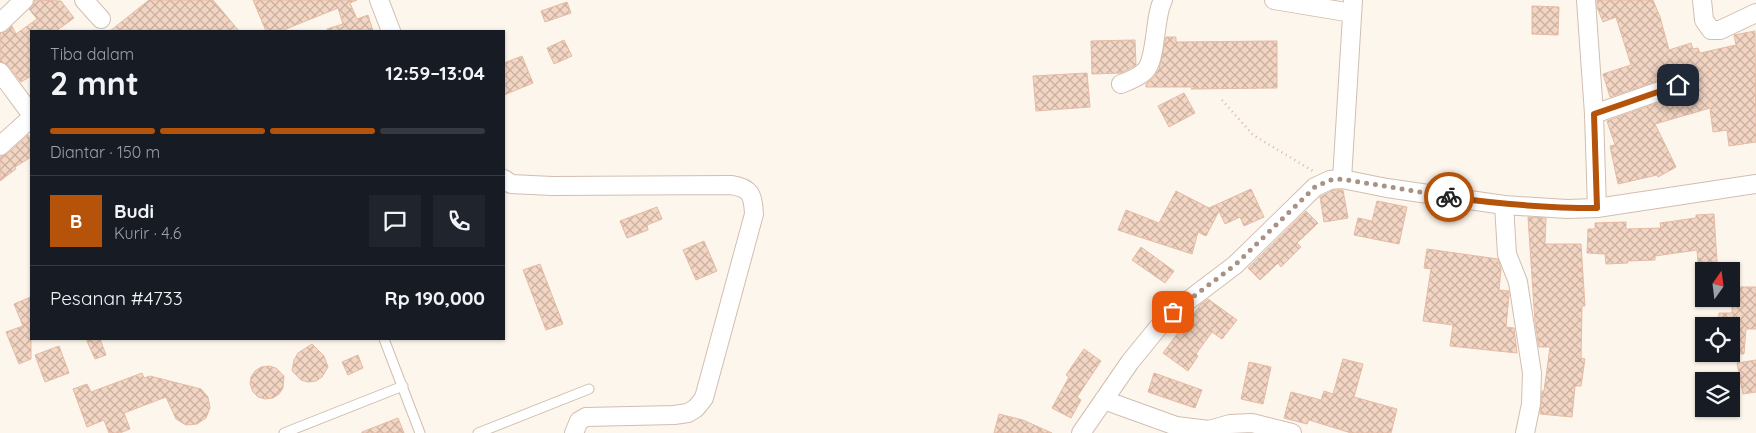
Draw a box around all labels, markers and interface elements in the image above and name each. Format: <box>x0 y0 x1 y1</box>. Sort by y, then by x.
text: Tiba dalam <box>50 44 134 64</box>
text: 12:59–13:04 <box>385 61 485 85</box>
text: 2 mnt <box>50 63 139 103</box>
pin <box>1657 64 1699 106</box>
icon: home <box>1664 71 1692 99</box>
text: Diantar · 150 m <box>50 142 160 162</box>
courier <box>1424 172 1474 222</box>
icon: bike <box>1435 183 1463 211</box>
button: chat <box>369 195 421 247</box>
button: phone <box>433 195 485 247</box>
text: Budi <box>114 199 154 223</box>
text: B <box>70 209 82 233</box>
text: Kurir · 4.6 <box>114 223 181 243</box>
north arrow <box>1695 262 1740 308</box>
map controls <box>1695 262 1740 417</box>
text: Pesanan #4733 <box>50 286 183 310</box>
text: Rp 190,000 <box>385 286 485 310</box>
pin <box>1152 291 1194 333</box>
icon: bag <box>1159 298 1187 326</box>
button: locate <box>1695 317 1740 362</box>
button: layers <box>1695 372 1740 417</box>

